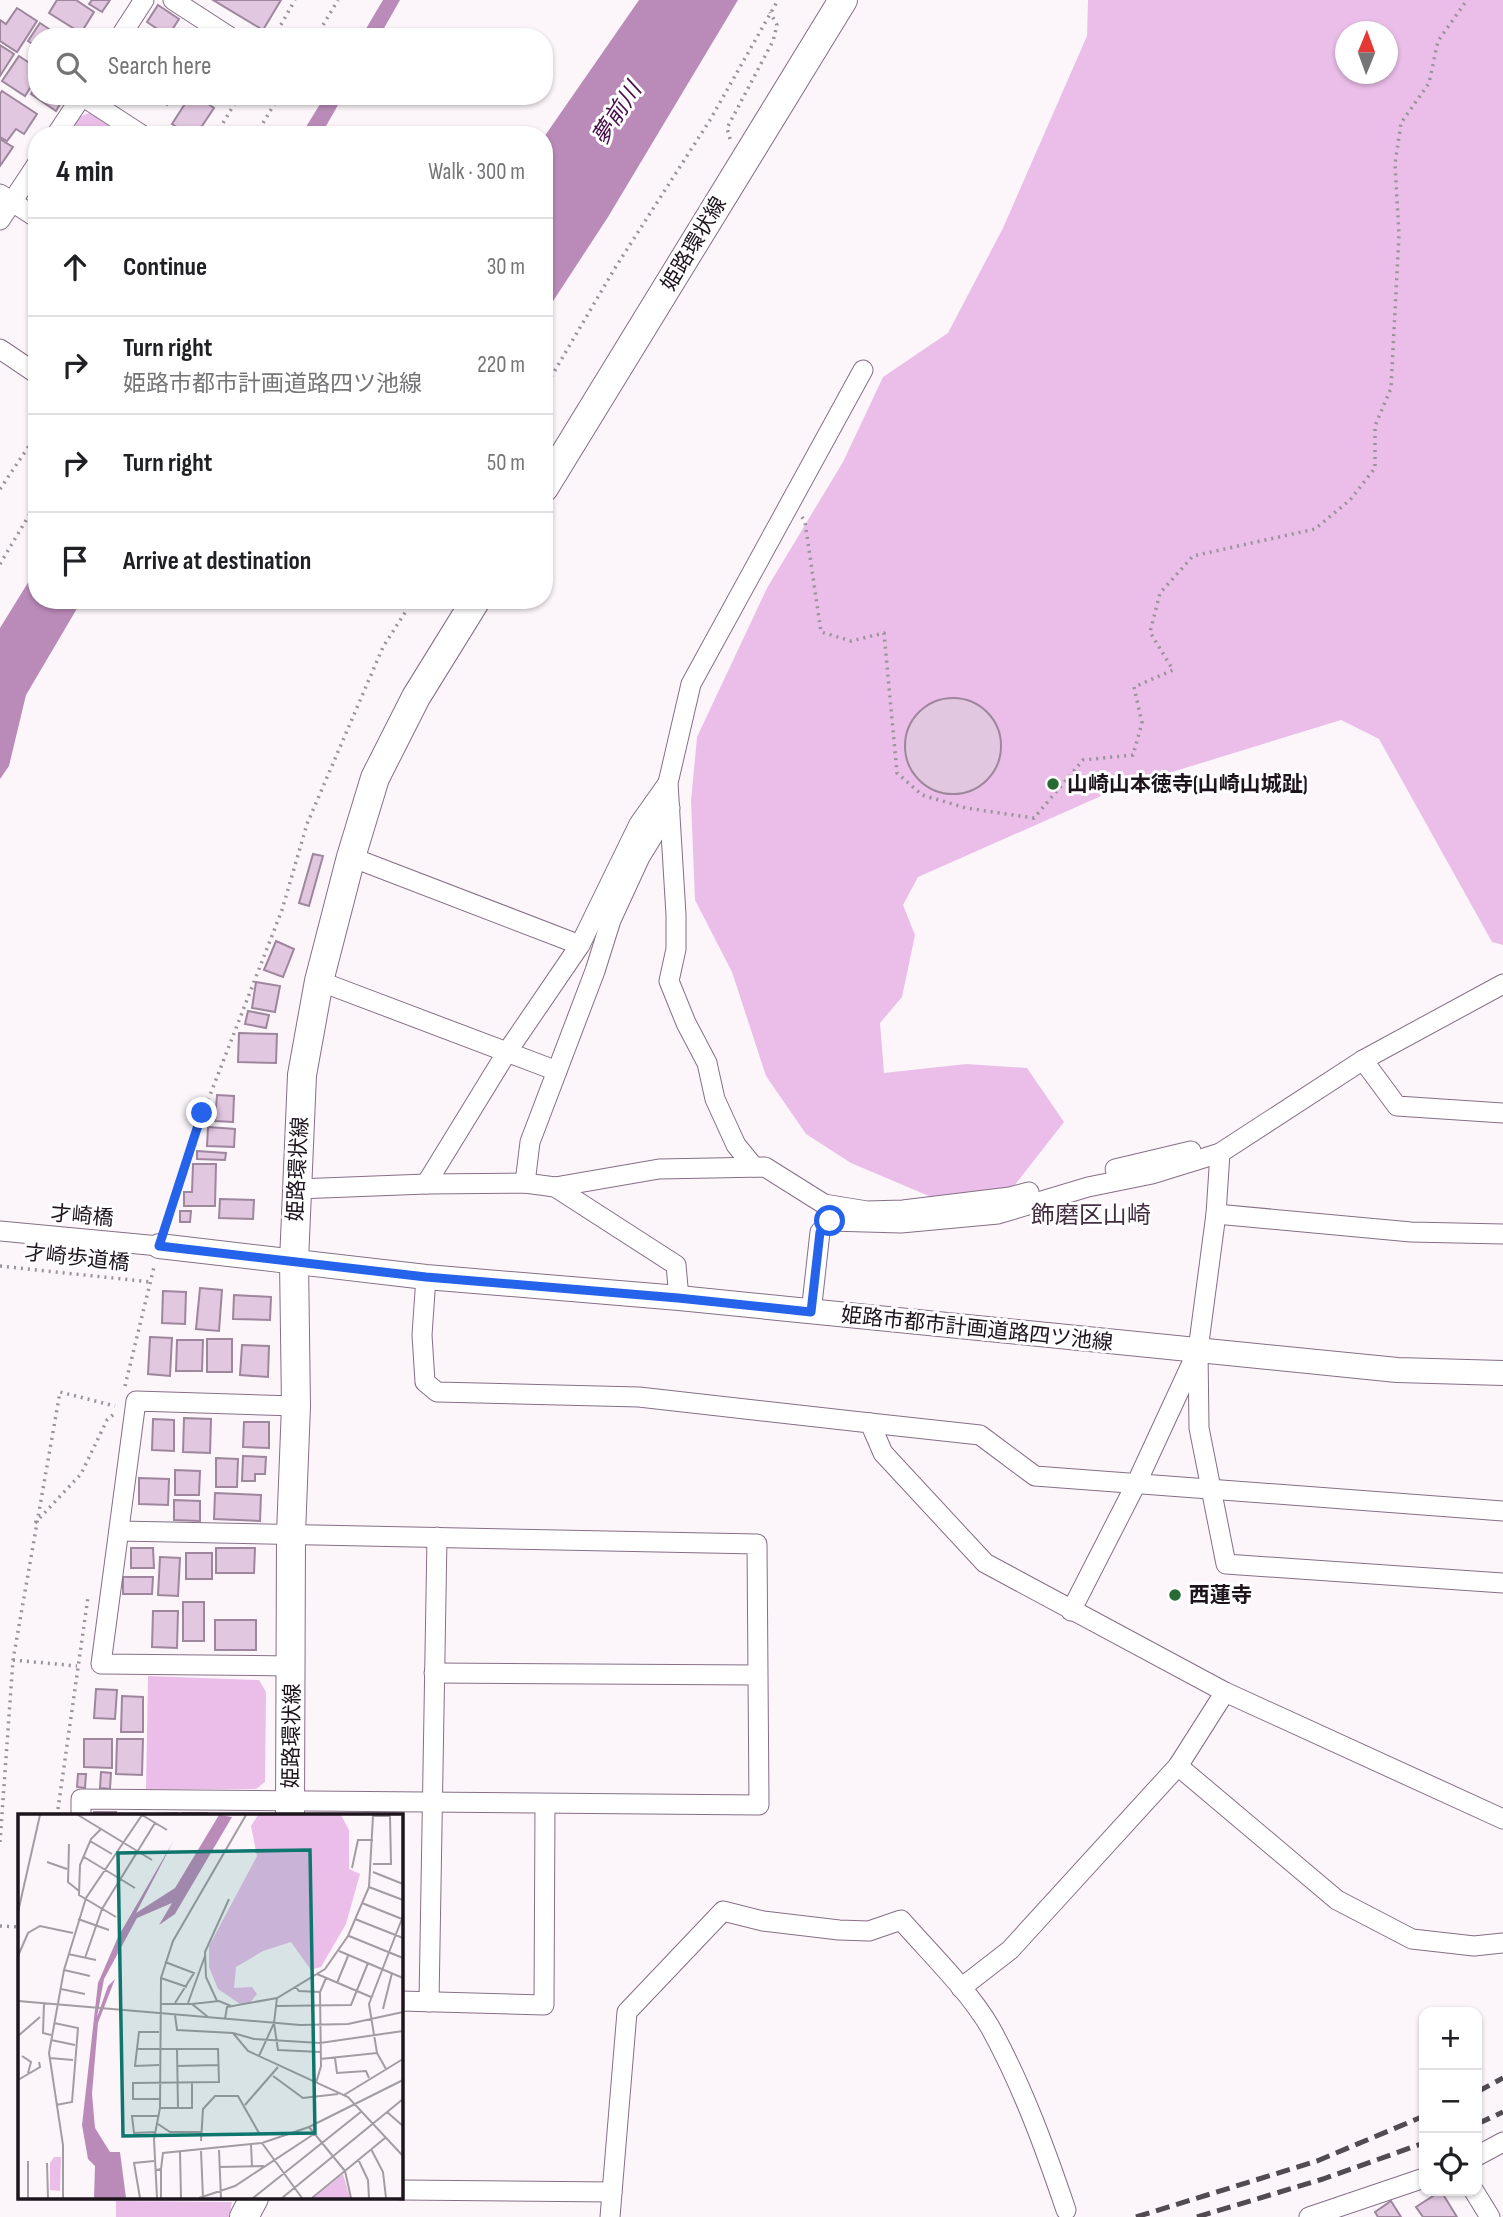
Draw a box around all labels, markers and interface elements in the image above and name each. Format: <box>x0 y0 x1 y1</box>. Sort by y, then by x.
north arrow <box>1335 21 1398 84</box>
search box <box>28 28 553 105</box>
icon: search <box>52 48 90 86</box>
text: Search here <box>108 51 211 82</box>
water label: 夢前川 <box>586 75 649 151</box>
text: 4 min <box>56 154 114 190</box>
text: Walk · 300 m <box>428 158 525 186</box>
street label: 姫路環状線 <box>656 193 732 295</box>
icon: ahead <box>56 248 94 286</box>
text: Continue <box>123 252 207 283</box>
text: 30 m <box>487 253 525 281</box>
text: Turn right <box>123 333 212 364</box>
icon: right <box>56 346 94 384</box>
text: 220 m <box>477 351 525 379</box>
text: 姫路市都市計画道路四ツ池線 <box>123 370 422 398</box>
icon: right <box>56 444 94 482</box>
text: Turn right <box>123 448 212 479</box>
text: 50 m <box>487 449 525 477</box>
icon: arrive <box>56 542 94 580</box>
text: Arrive at destination <box>123 546 311 577</box>
place label: 山崎山本徳寺(山崎山城趾) <box>1067 772 1308 797</box>
marker: 山崎山本徳寺(山崎山城趾) <box>1045 776 1061 792</box>
route end <box>186 1097 217 1128</box>
street label: 姫路環状線 <box>283 1116 313 1222</box>
street label: 才崎橋 <box>50 1201 114 1231</box>
district label: 飾磨区山崎 <box>1031 1201 1151 1230</box>
route start <box>814 1205 845 1236</box>
street label: 才崎歩道橋 <box>23 1240 131 1276</box>
street label: 姫路市都市計画道路四ツ池線 <box>840 1302 1114 1356</box>
place label: 西蓮寺 <box>1189 1583 1252 1608</box>
marker: 西蓮寺 <box>1167 1587 1183 1603</box>
street label: 姫路環状線 <box>279 1683 305 1789</box>
inset map <box>18 1814 402 2200</box>
map controls <box>1419 2007 1482 2196</box>
button: + <box>1419 2007 1482 2070</box>
button: − <box>1419 2070 1482 2133</box>
button: locate <box>1419 2133 1482 2196</box>

